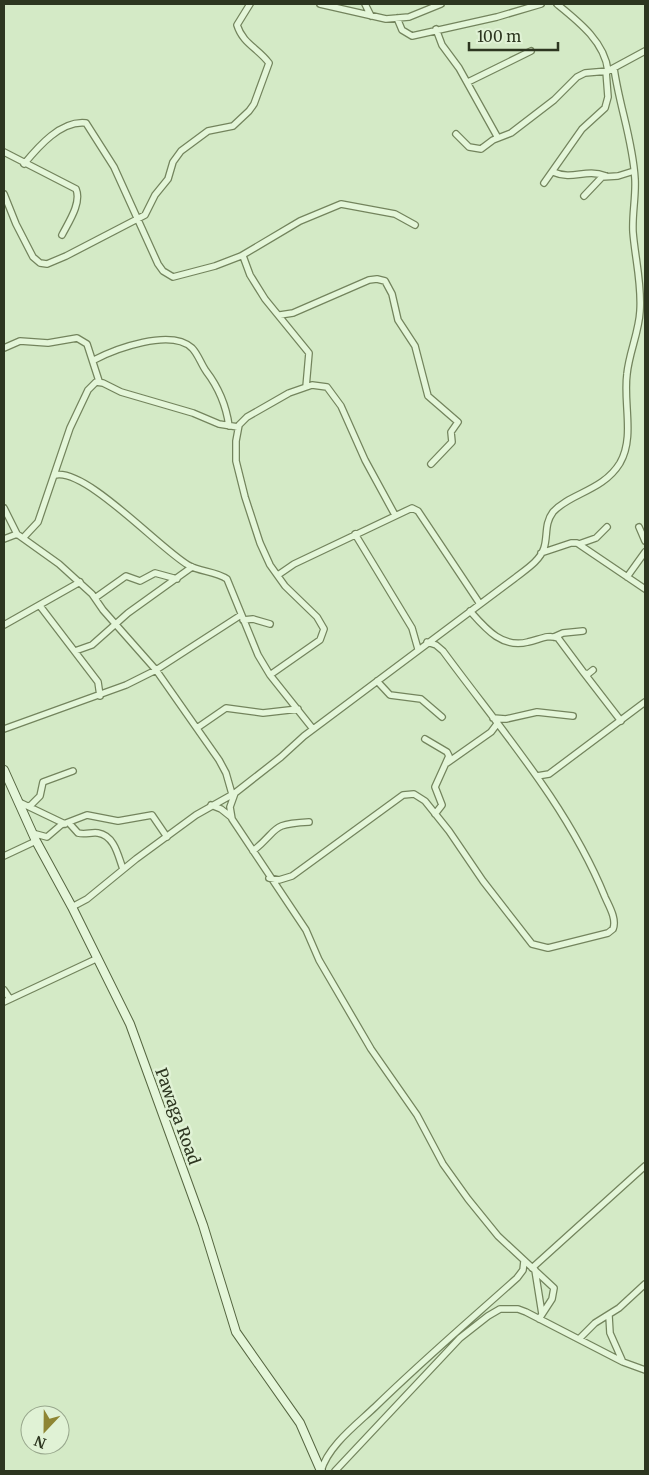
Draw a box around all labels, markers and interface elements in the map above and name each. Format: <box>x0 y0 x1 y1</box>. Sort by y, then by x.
scale bar <box>469 20 558 52</box>
text: 100 m <box>477 27 521 46</box>
street label: Pawaga Road <box>151 1065 205 1167</box>
north arrow <box>20 1405 70 1455</box>
text: N <box>32 1432 49 1452</box>

